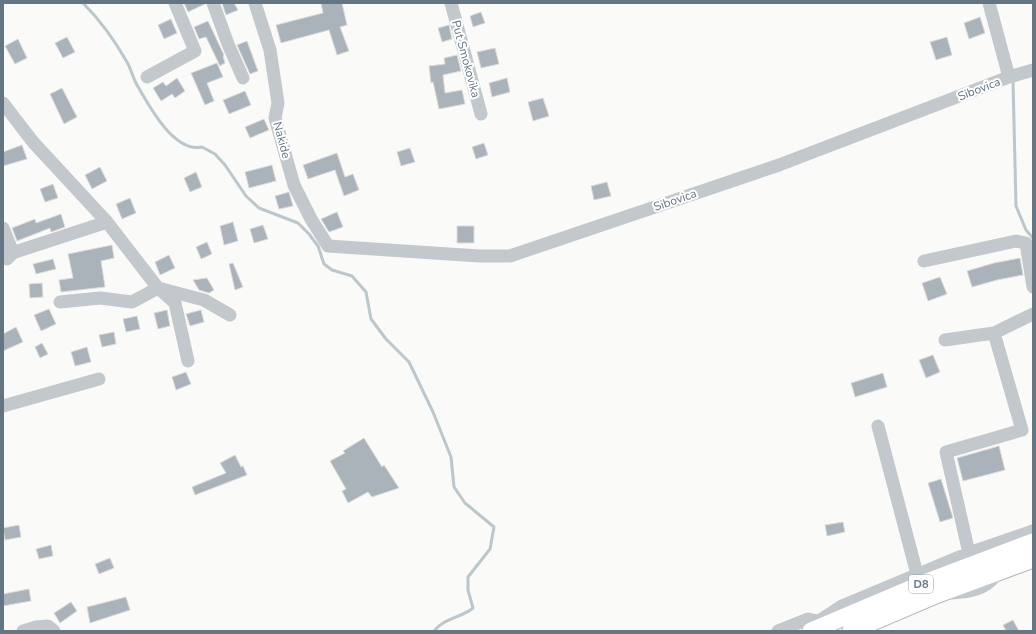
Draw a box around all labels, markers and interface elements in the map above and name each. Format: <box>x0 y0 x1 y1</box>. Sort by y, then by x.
street label: Put Smokovika <box>448 19 484 99</box>
street label: Sibovica <box>955 74 1003 104</box>
street label: Nakide <box>269 120 295 160</box>
street label: Sibovica <box>651 185 699 215</box>
road number: D8 <box>909 575 933 593</box>

